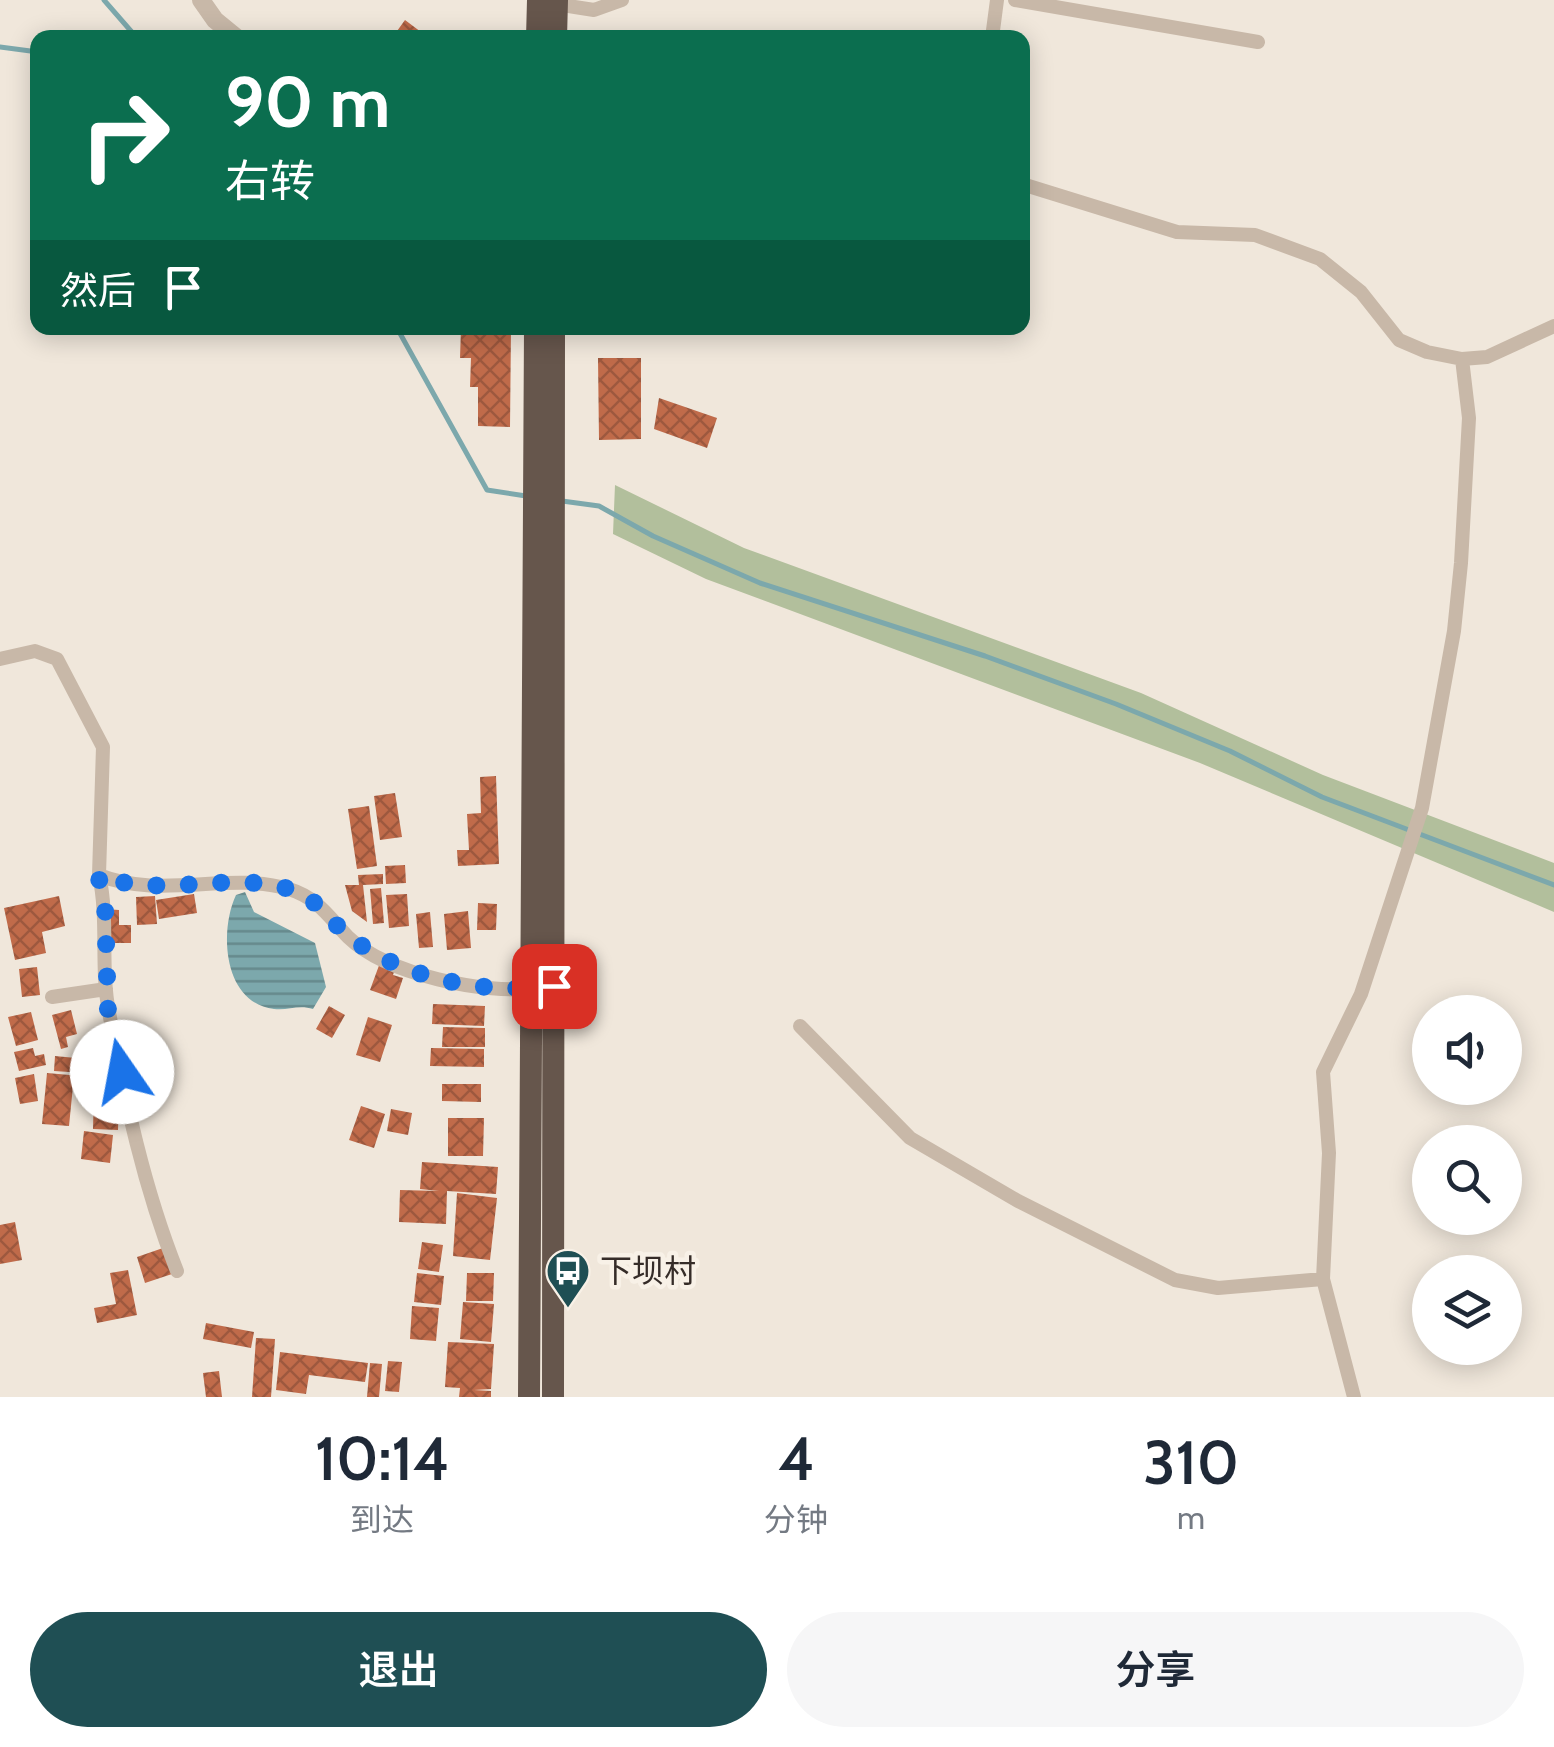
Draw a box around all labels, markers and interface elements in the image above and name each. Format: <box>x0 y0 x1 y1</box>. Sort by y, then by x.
text: 90 m <box>225 59 390 145</box>
icon: right <box>60 70 190 200</box>
text: 右转 <box>225 154 315 208</box>
icon: arrive <box>156 260 211 315</box>
text: 然后 <box>60 267 136 314</box>
pin <box>512 944 597 1029</box>
icon: arrive <box>527 959 582 1014</box>
map controls <box>1412 995 1522 1365</box>
button: sound <box>1412 995 1522 1105</box>
position arrow <box>70 1020 174 1124</box>
button: search <box>1412 1125 1522 1235</box>
bus stop icon: 下坝村 <box>545 1248 591 1309</box>
place label: 下坝村 <box>600 1251 696 1290</box>
button: layers <box>1412 1255 1522 1365</box>
text: 10:14 <box>315 1422 449 1495</box>
text: 4 <box>778 1422 814 1495</box>
text: 310 <box>1143 1426 1239 1499</box>
text: m <box>1177 1498 1205 1537</box>
text: 到达 <box>350 1500 414 1539</box>
text: 分钟 <box>764 1500 828 1539</box>
button: 退出 <box>30 1612 767 1727</box>
button: 分享 <box>787 1612 1524 1727</box>

